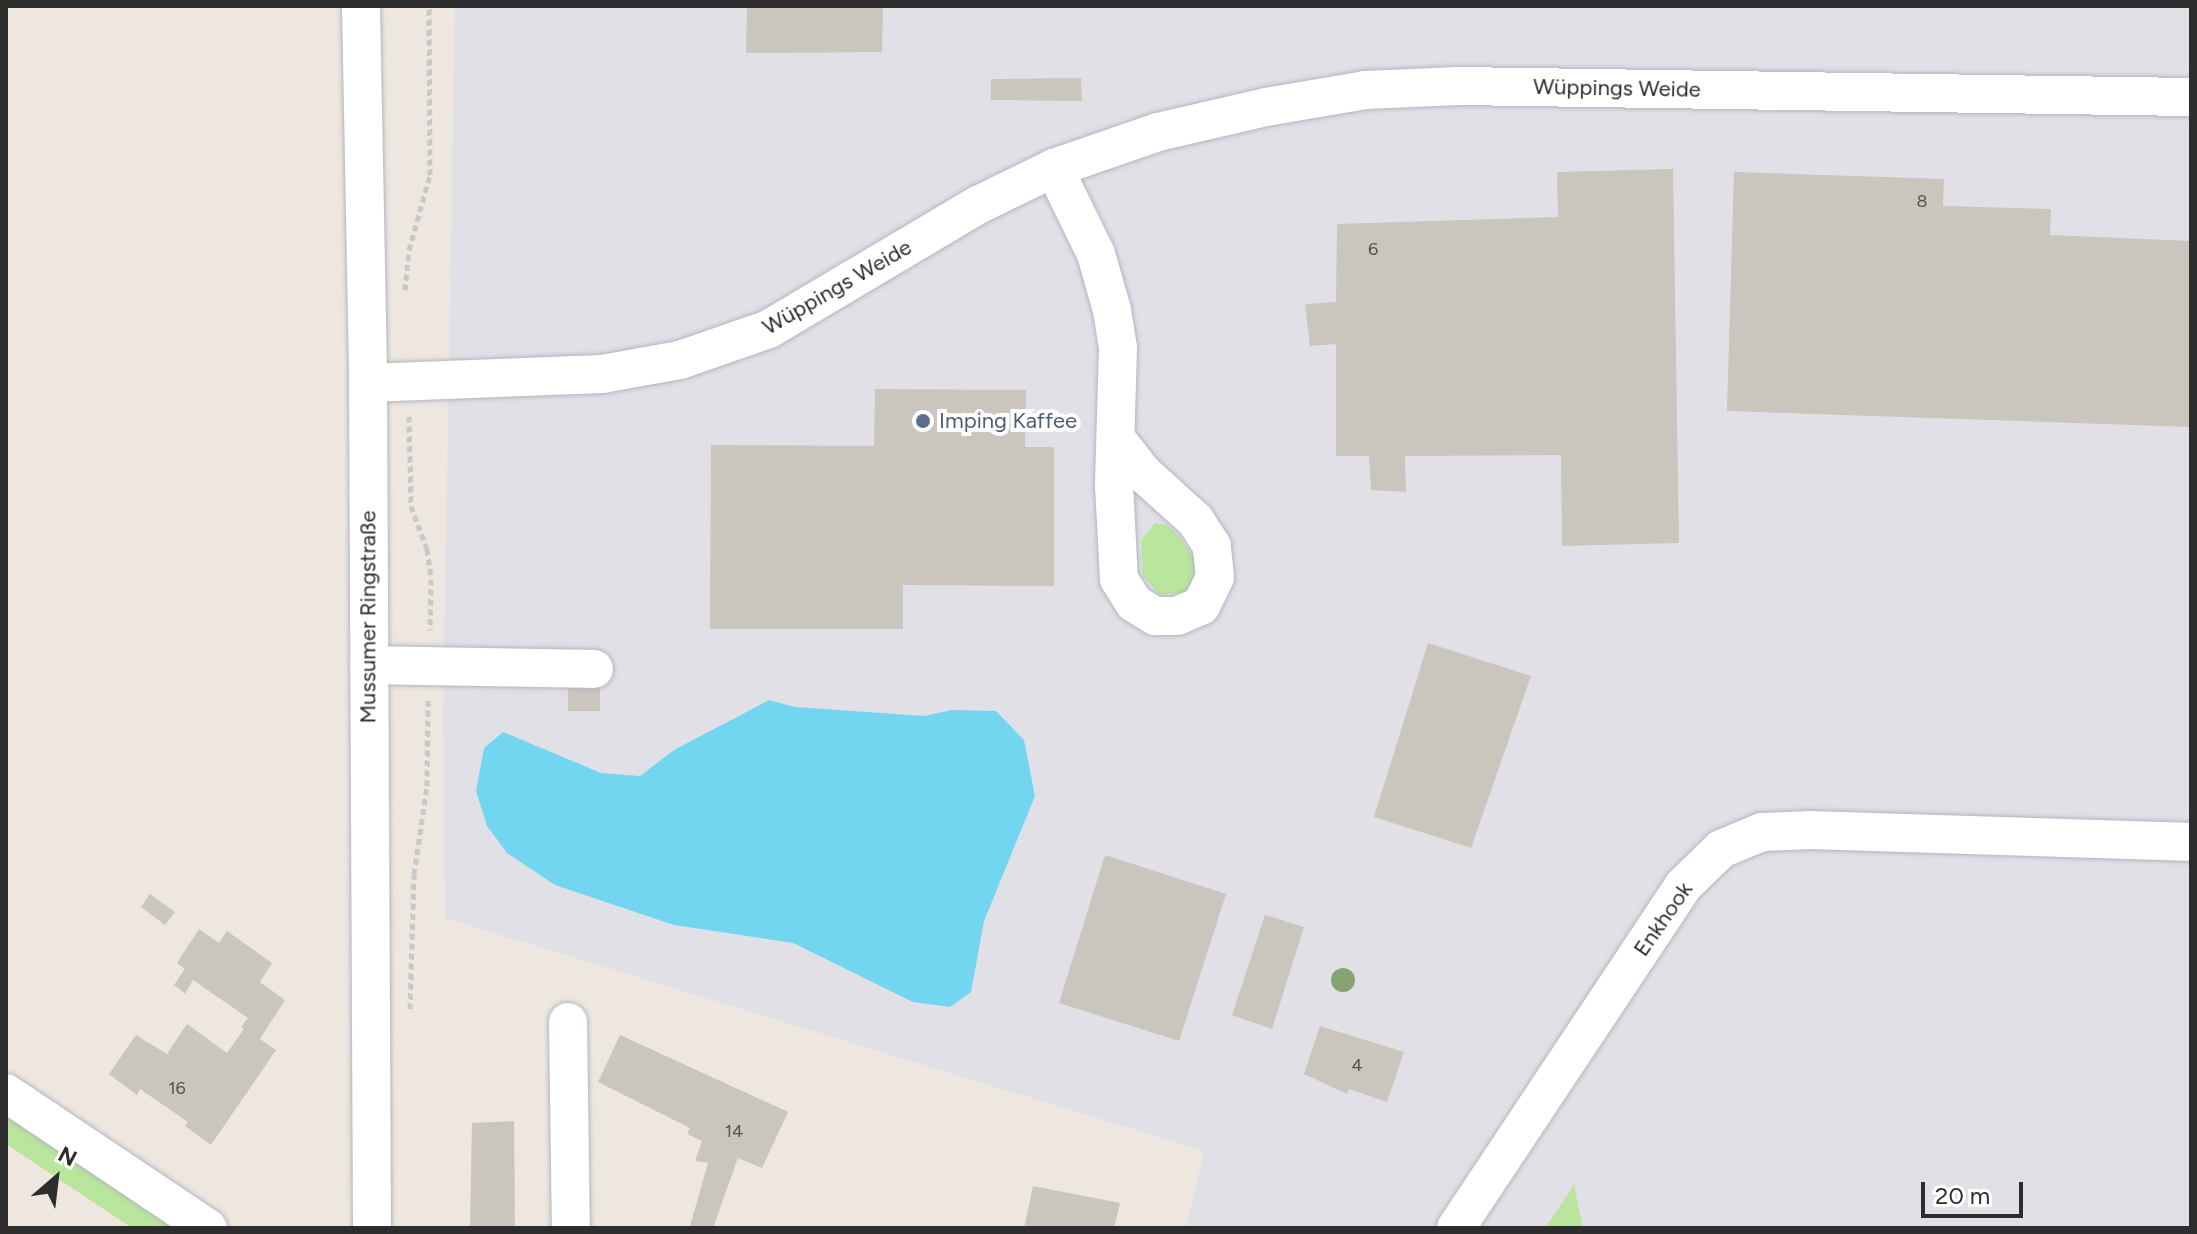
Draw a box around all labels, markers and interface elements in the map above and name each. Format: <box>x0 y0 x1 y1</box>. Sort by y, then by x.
street label: Wüppings Weide <box>1533 73 1701 103</box>
house number: 8 <box>1916 190 1928 212</box>
street label: Wüppings Weide <box>758 234 916 340</box>
house number: 6 <box>1368 238 1378 260</box>
place label: Imping Kaffee <box>939 408 1077 434</box>
marker: Imping Kaffee <box>914 412 932 430</box>
street label: Mussumer Ringstraße <box>355 511 381 723</box>
street label: Enkhook <box>1628 877 1698 961</box>
house number: 4 <box>1351 1054 1363 1076</box>
house number: 16 <box>168 1077 186 1099</box>
house number: 14 <box>725 1120 743 1142</box>
north arrow <box>16 1138 96 1218</box>
text: N <box>54 1140 81 1172</box>
scale bar <box>1925 1166 2027 1216</box>
text: 20 m <box>1935 1181 1990 1210</box>

